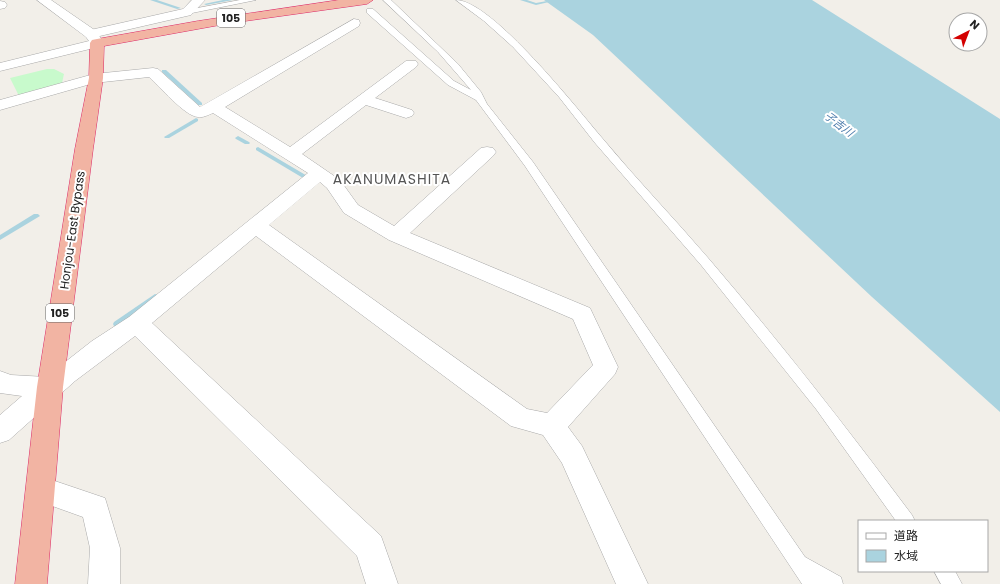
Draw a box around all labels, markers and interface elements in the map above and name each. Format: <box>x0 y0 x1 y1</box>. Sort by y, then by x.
road number: 105 <box>217 9 245 27</box>
north arrow <box>948 12 988 52</box>
text: N <box>966 16 983 33</box>
water label: 子吉川 <box>821 108 858 141</box>
district label: AKANUMASHITA <box>333 169 451 189</box>
street label: Honjou-East Bypass <box>55 170 89 290</box>
road number: 105 <box>46 304 74 322</box>
legend <box>858 520 988 572</box>
text: 道路 <box>894 527 918 544</box>
text: 水域 <box>894 547 918 564</box>

